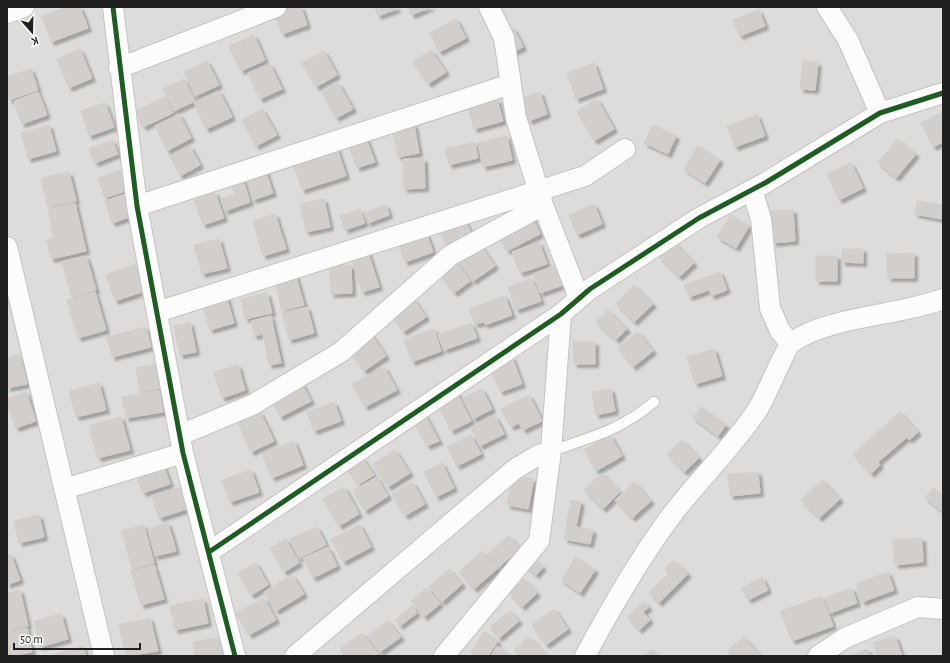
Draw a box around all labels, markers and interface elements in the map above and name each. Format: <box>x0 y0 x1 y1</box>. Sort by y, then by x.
north arrow <box>12 12 52 52</box>
text: K <box>30 35 40 47</box>
scale bar <box>14 625 140 651</box>
text: 50 m <box>20 633 43 645</box>

